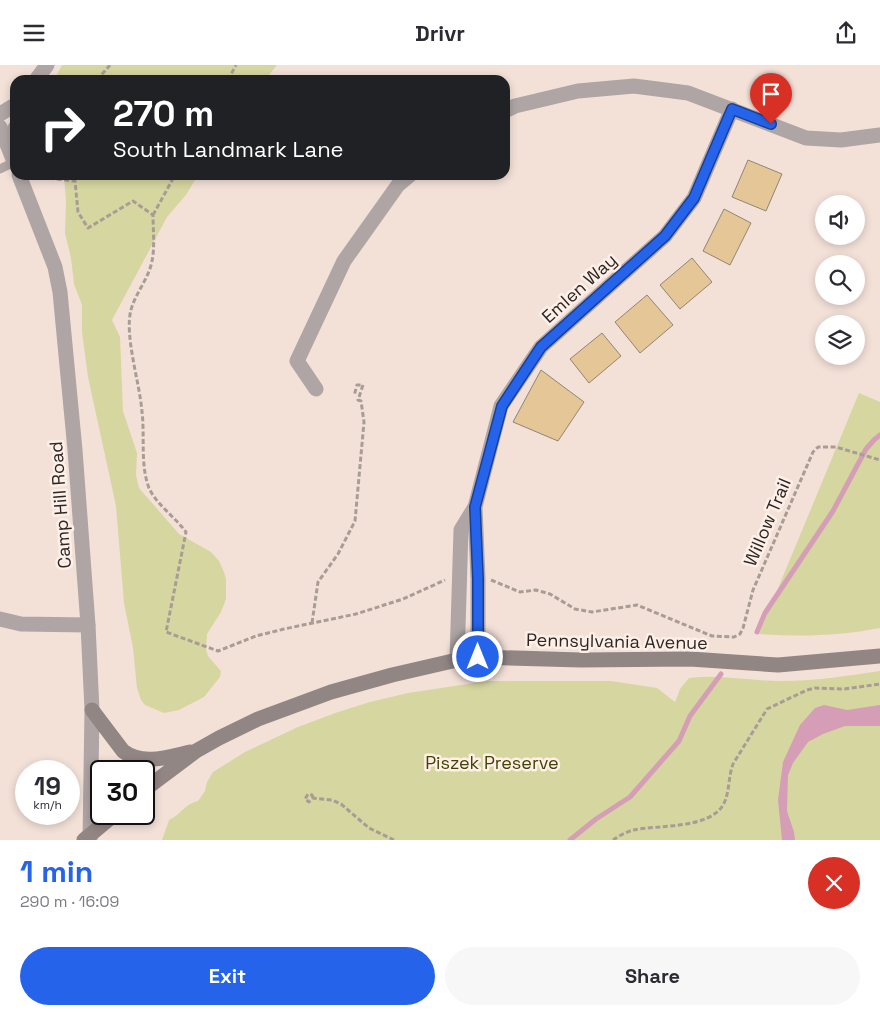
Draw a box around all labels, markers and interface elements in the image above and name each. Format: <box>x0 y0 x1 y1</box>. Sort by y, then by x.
icon: menu <box>20 19 48 47</box>
text: Drivr <box>415 19 465 47</box>
icon: share <box>832 19 860 47</box>
pin <box>750 73 792 124</box>
icon: arrive <box>757 80 785 108</box>
text: 270 m <box>113 92 214 136</box>
icon: right <box>30 95 95 160</box>
text: South Landmark Lane <box>113 135 344 163</box>
map controls <box>815 195 865 365</box>
button: sound <box>815 195 865 245</box>
street label: Emlen Way <box>537 248 621 328</box>
button: search <box>815 255 865 305</box>
button: layers <box>815 315 865 365</box>
street label: Camp Hill Road <box>44 441 76 569</box>
street label: Willow Trail <box>738 475 796 569</box>
street label: Pennsylvania Avenue <box>526 628 708 654</box>
position arrow <box>451 630 503 682</box>
park label: Piszek Preserve <box>425 751 559 774</box>
speed limit sign: 30 <box>90 760 155 825</box>
text: 19 <box>34 770 61 802</box>
text: km/h <box>33 797 62 813</box>
text: 1 min <box>20 852 93 891</box>
button: close <box>808 857 860 909</box>
text: 290 m · 16:09 <box>20 891 119 912</box>
button: Exit <box>20 947 435 1005</box>
button: Share <box>445 947 860 1005</box>

